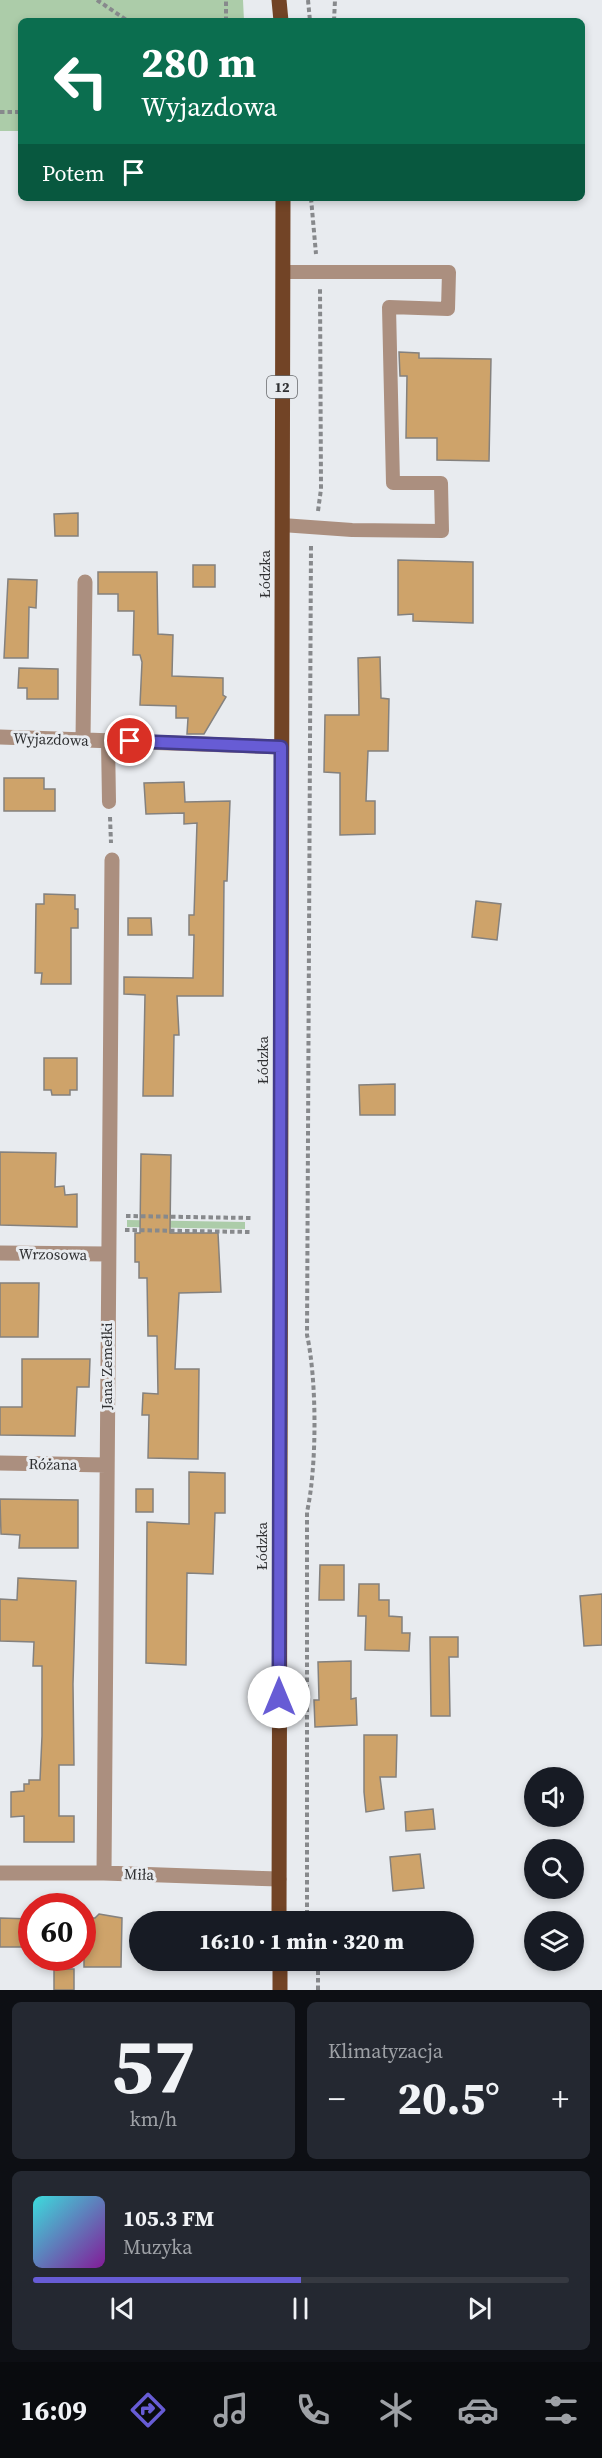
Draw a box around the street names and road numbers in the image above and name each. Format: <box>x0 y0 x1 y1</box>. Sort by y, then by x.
road number: 12 <box>267 376 297 398</box>
street label: Łódzka <box>254 549 275 598</box>
street label: Wyjazdowa <box>13 727 90 751</box>
street label: Łódzka <box>252 1035 273 1084</box>
street label: Wrzosowa <box>18 1243 88 1265</box>
street label: Jana Zemełki <box>96 1322 117 1411</box>
street label: Różana <box>28 1453 78 1475</box>
street label: Łódzka <box>251 1521 272 1570</box>
street label: Miła <box>124 1863 155 1885</box>

